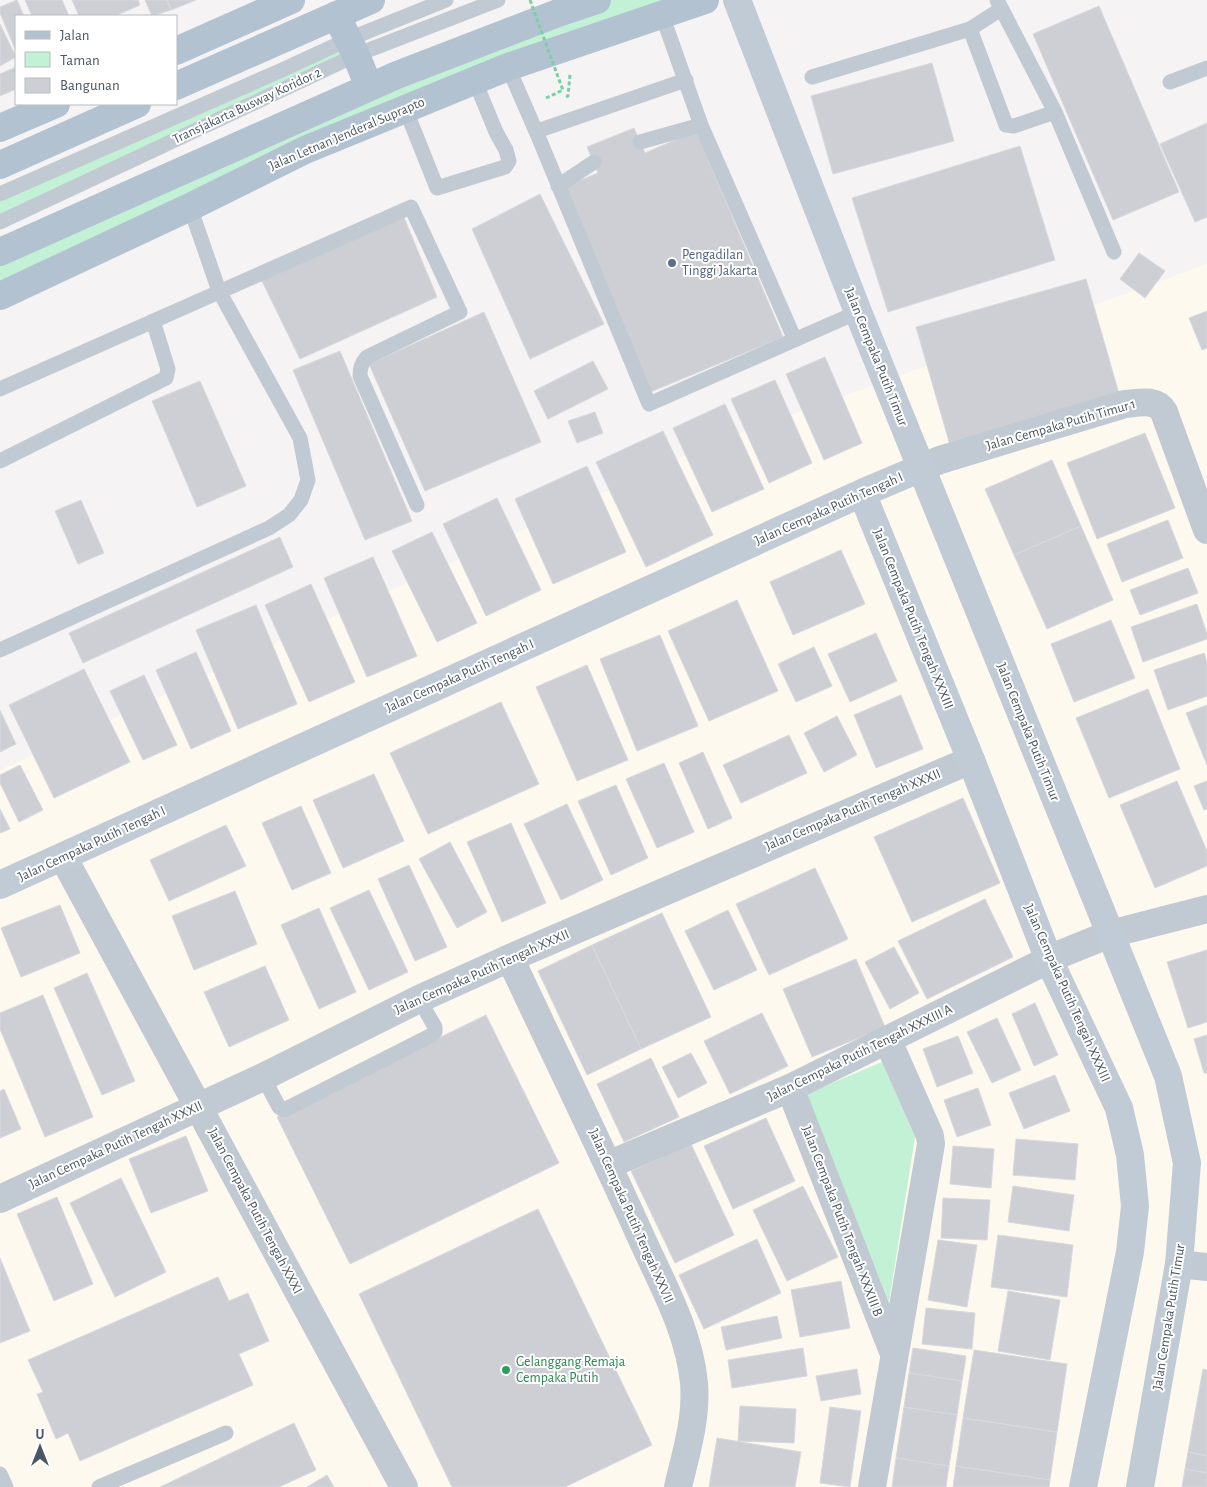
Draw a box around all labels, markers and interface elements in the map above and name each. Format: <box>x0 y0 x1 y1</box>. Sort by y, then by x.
legend <box>15 15 178 105</box>
text: Jalan <box>60 28 90 43</box>
text: Taman <box>60 53 100 68</box>
street label: Transjakarta Busway Koridor 2 <box>171 65 323 147</box>
text: Bangunan <box>60 78 120 93</box>
street label: Jalan Letnan Jenderal Suprapto <box>267 95 427 173</box>
place label: Pengadilan Tinggi Jakarta <box>682 248 758 278</box>
marker: Pengadilan Tinggi Jakarta <box>666 257 678 269</box>
street label: Jalan Cempaka Putih Timur <box>842 286 910 428</box>
street label: Jalan Cempaka Putih Timur 1 <box>985 397 1137 453</box>
street label: Jalan Cempaka Putih Tengah I <box>753 470 905 548</box>
street label: Jalan Cempaka Putih Tengah XXXIII <box>870 527 956 711</box>
street label: Jalan Cempaka Putih Tengah I <box>384 637 536 715</box>
street label: Jalan Cempaka Putih Timur <box>994 661 1062 803</box>
street label: Jalan Cempaka Putih Tengah XXXII <box>763 767 943 853</box>
street label: Jalan Cempaka Putih Tengah I <box>16 804 168 884</box>
street label: Jalan Cempaka Putih Tengah XXXIII <box>1021 902 1113 1084</box>
street label: Jalan Cempaka Putih Tengah XXXII <box>393 927 571 1017</box>
street label: Jalan Cempaka Putih Tengah XXXIII A <box>765 1002 955 1104</box>
street label: Jalan Cempaka Putih Tengah XXXII <box>27 1099 205 1191</box>
street label: Jalan Cempaka Putih Tengah XXXIII B <box>799 1124 885 1318</box>
street label: Jalan Cempaka Putih Tengah XXXI <box>205 1126 305 1296</box>
street label: Jalan Cempaka Putih Tengah XXVII <box>586 1127 676 1305</box>
street label: Jalan Cempaka Putih Timur <box>1151 1243 1188 1391</box>
place label: Gelanggang Remaja Cempaka Putih <box>516 1355 626 1385</box>
marker: Gelanggang Remaja Cempaka Putih <box>500 1364 512 1376</box>
north arrow <box>15 1422 65 1472</box>
text: U <box>36 1428 45 1442</box>

